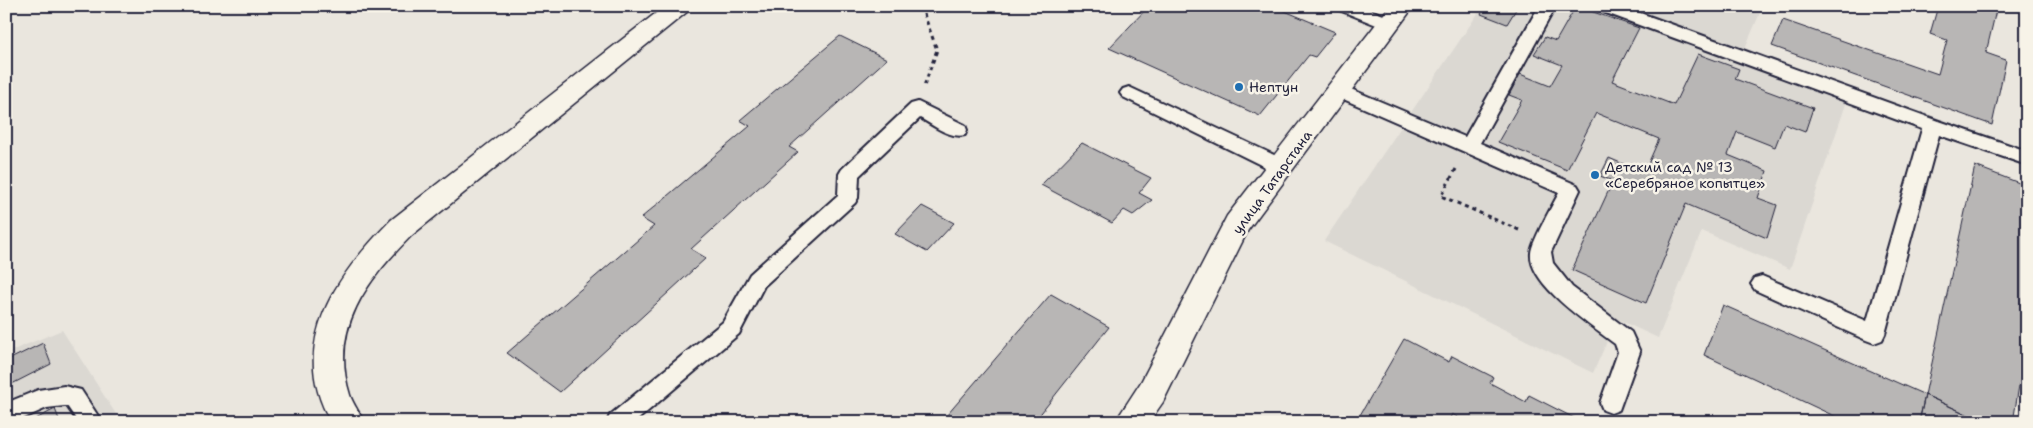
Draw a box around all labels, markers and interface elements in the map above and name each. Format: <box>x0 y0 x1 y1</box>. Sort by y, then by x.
place label: Нептун <box>1249 78 1298 96</box>
marker: Нептун <box>1233 81 1245 93</box>
street label: улица Татарстана <box>1228 126 1316 238</box>
place label: Детский сад № 13 «Серебряное копытце» <box>1605 158 1765 192</box>
marker: Детский сад № 13 «Серебряное копытце» <box>1589 169 1601 181</box>

